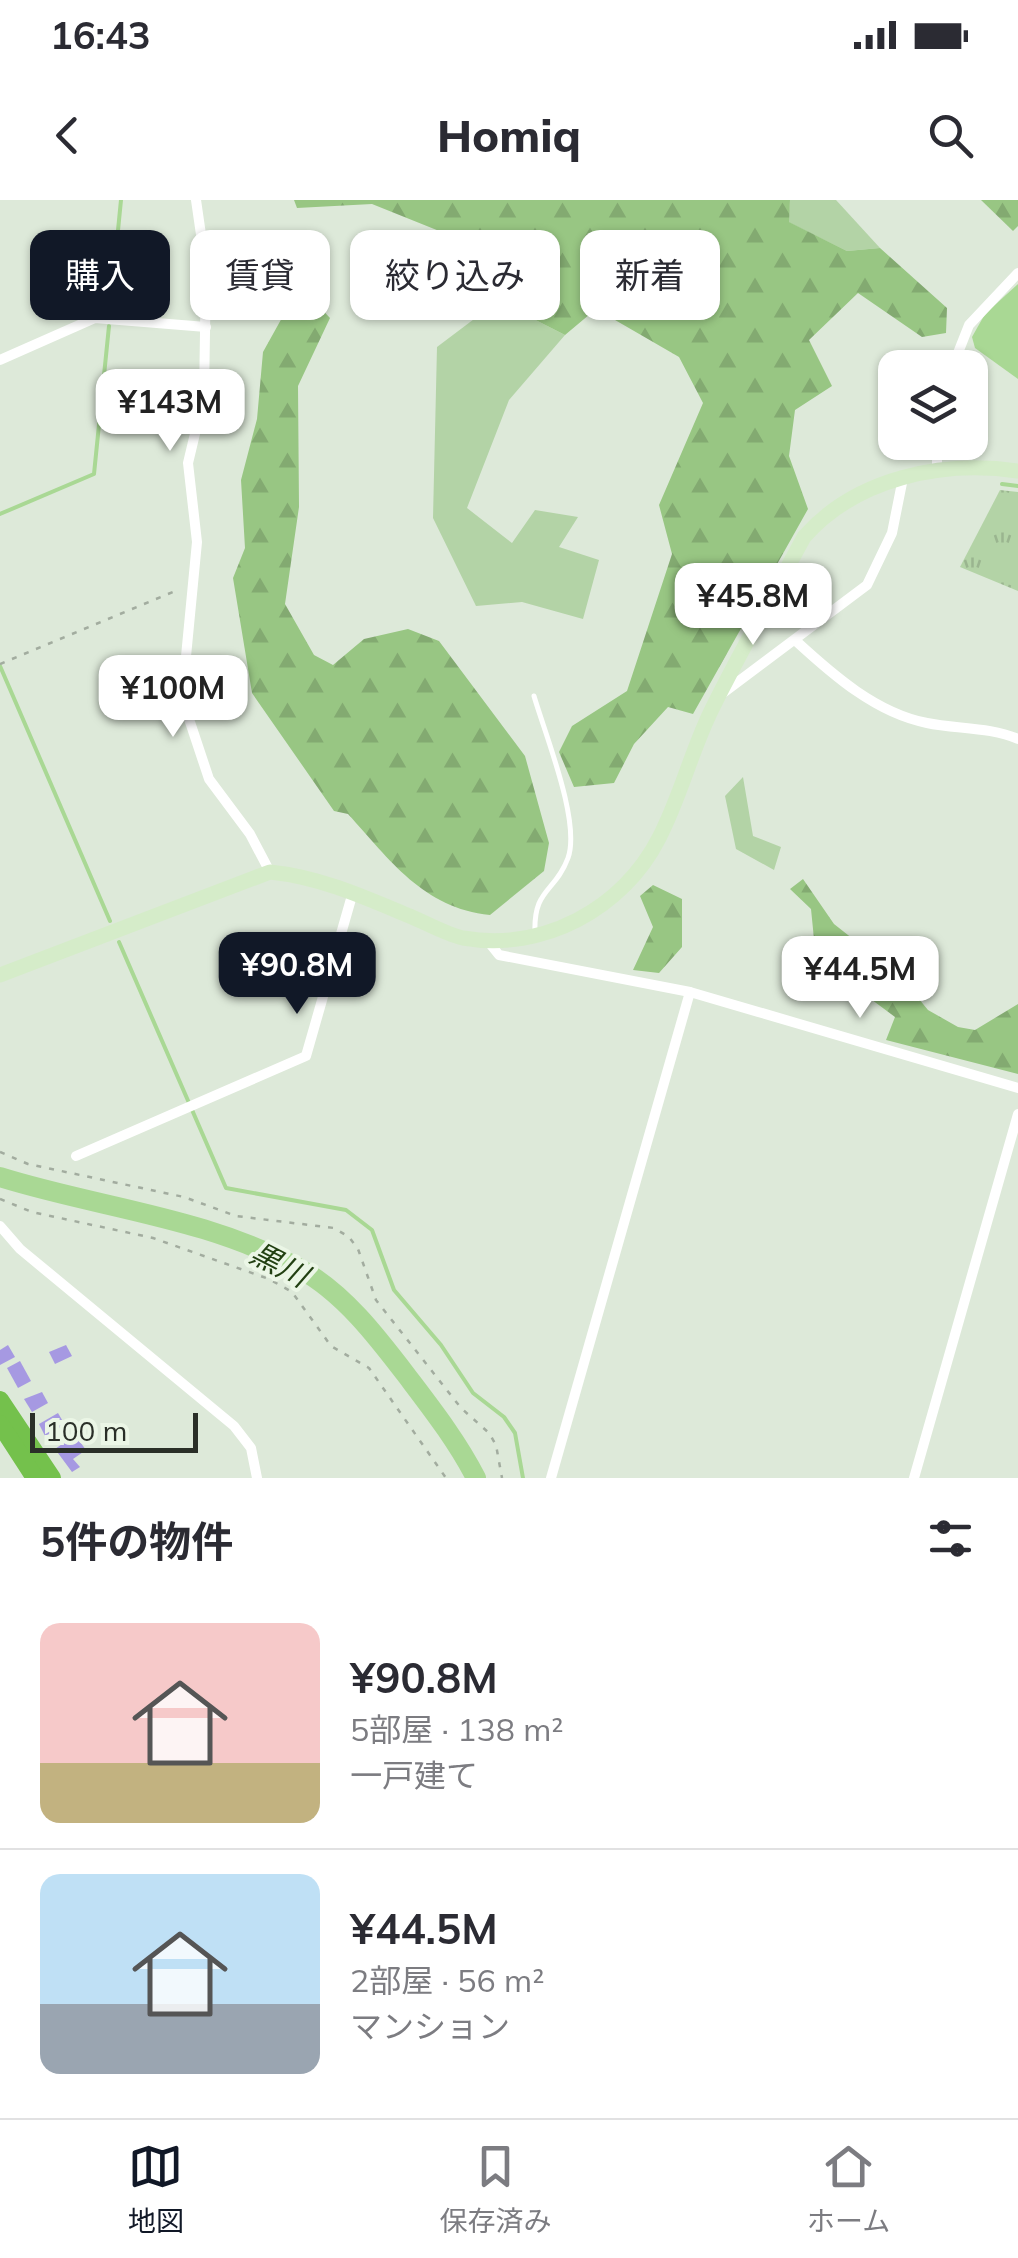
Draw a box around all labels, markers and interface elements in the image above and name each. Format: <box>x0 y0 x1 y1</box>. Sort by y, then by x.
text: 16:43 <box>50 11 151 59</box>
text: Homiq <box>437 107 581 163</box>
icon: back <box>40 108 95 163</box>
icon: search <box>923 108 978 163</box>
chip: 購入 <box>30 230 170 320</box>
chip: 賃貸 <box>190 230 330 320</box>
chip: 絞り込み <box>350 230 560 320</box>
chip: 新着 <box>580 230 720 320</box>
map controls <box>878 350 988 460</box>
button: layers <box>878 350 988 460</box>
pin: ¥143M <box>100 369 240 454</box>
text: ¥143M <box>118 381 222 421</box>
pin: ¥45.8M <box>672 563 834 648</box>
text: ¥45.8M <box>697 575 809 615</box>
pin: ¥100M <box>103 655 243 740</box>
text: ¥100M <box>121 667 225 707</box>
pin: ¥90.8M <box>216 932 378 1017</box>
pin: ¥44.5M <box>779 936 941 1021</box>
text: ¥90.8M <box>241 944 353 984</box>
text: ¥44.5M <box>804 948 916 988</box>
water label: 黒川 <box>244 1234 317 1296</box>
scale bar <box>30 1408 198 1452</box>
text: 100 m <box>45 1413 127 1448</box>
icon: filters <box>923 1511 978 1566</box>
text: 5件の物件 <box>40 1515 233 1568</box>
text: ¥90.8M <box>350 1651 498 1704</box>
icon: home <box>120 1663 240 1783</box>
text: 5部屋 · 138 m² <box>350 1709 564 1749</box>
text: 一戸建て <box>350 1755 478 1795</box>
text: ¥44.5M <box>350 1902 498 1955</box>
icon: home <box>120 1914 240 2034</box>
text: 2部屋 · 56 m² <box>350 1960 544 2000</box>
text: マンション <box>350 2006 510 2046</box>
tab: 地図 <box>128 2139 184 2239</box>
tab: 保存済み <box>439 2139 551 2239</box>
tab: ホーム <box>807 2139 890 2239</box>

